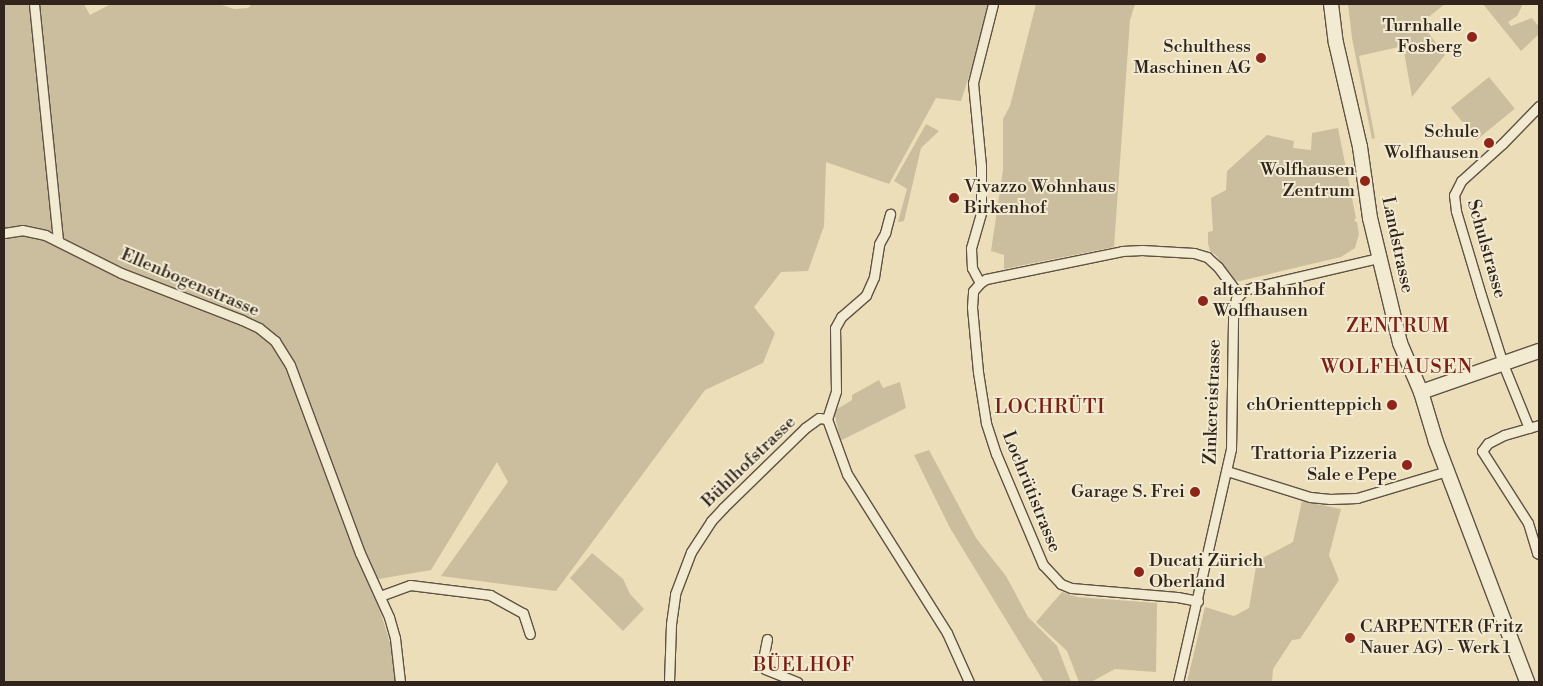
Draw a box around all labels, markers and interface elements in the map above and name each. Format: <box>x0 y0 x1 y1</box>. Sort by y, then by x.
place label: Turnhalle Fosberg <box>1382 16 1462 58</box>
marker: Turnhalle Fosberg <box>1466 31 1478 43</box>
place label: Schulthess Maschinen AG <box>1134 37 1251 80</box>
marker: Schulthess Maschinen AG <box>1255 52 1267 64</box>
place label: Schule Wolfhausen <box>1384 122 1479 164</box>
marker: Schule Wolfhausen <box>1483 137 1495 149</box>
place label: Wolfhausen Zentrum <box>1260 160 1355 202</box>
marker: Wolfhausen Zentrum <box>1359 175 1371 187</box>
place label: Vivazzo Wohnhaus Birkenhof <box>964 177 1116 220</box>
marker: Vivazzo Wohnhaus Birkenhof <box>948 192 960 204</box>
street label: Landstrasse <box>1376 195 1418 295</box>
street label: Schulstrasse <box>1462 197 1510 301</box>
street label: Ellenbogenstrasse <box>118 244 262 322</box>
place label: alter Bahnhof Wolfhausen <box>1213 280 1325 322</box>
marker: alter Bahnhof Wolfhausen <box>1197 295 1209 307</box>
district label: ZENTRUM <box>1345 316 1451 338</box>
street label: Zinkereistrasse <box>1200 339 1226 465</box>
district label: WOLFHAUSEN <box>1319 355 1475 379</box>
place label: chOrientteppich <box>1246 394 1382 416</box>
district label: LOCHRÜTI <box>993 397 1107 419</box>
marker: chOrientteppich <box>1386 399 1398 411</box>
street label: Bühlhofstrasse <box>698 412 800 512</box>
street label: Lochrütistrasse <box>997 428 1065 556</box>
place label: Trattoria Pizzeria Sale e Pepe <box>1251 444 1397 486</box>
marker: Trattoria Pizzeria Sale e Pepe <box>1401 459 1413 471</box>
place label: Garage S. Frei <box>1071 481 1185 503</box>
marker: Garage S. Frei <box>1189 486 1201 498</box>
place label: Ducati Zürich Oberland <box>1149 551 1263 594</box>
marker: Ducati Zürich Oberland <box>1133 566 1145 578</box>
place label: CARPENTER (Fritz Nauer AG) - Werk 1 <box>1360 617 1523 660</box>
marker: CARPENTER (Fritz Nauer AG) - Werk 1 <box>1344 632 1356 644</box>
district label: BÜELHOF <box>752 655 856 677</box>

